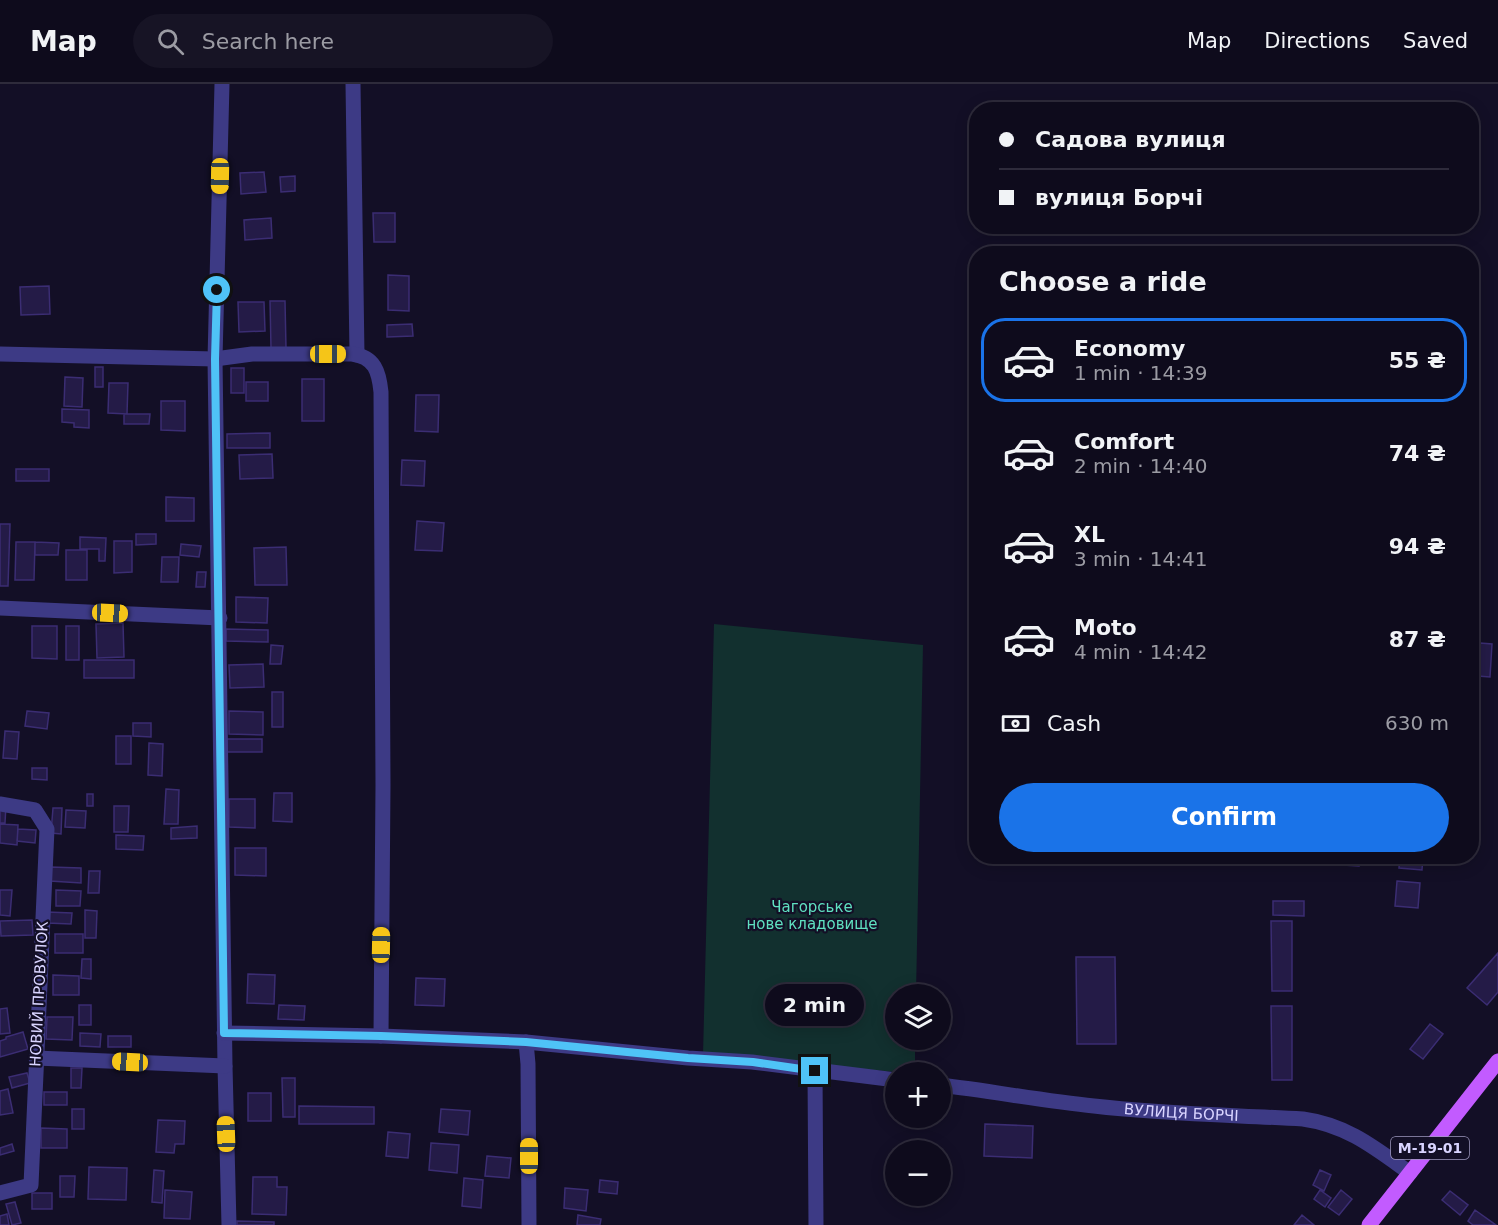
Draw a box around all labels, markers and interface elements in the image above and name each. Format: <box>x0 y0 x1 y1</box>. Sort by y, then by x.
search box <box>133 14 553 68</box>
text: Map <box>30 25 97 58</box>
icon: search <box>154 25 187 58</box>
text: Search here <box>202 29 334 54</box>
text: Map <box>1187 29 1231 53</box>
text: Directions <box>1264 29 1370 53</box>
text: Saved <box>1403 29 1468 53</box>
text: Садова вулиця <box>1035 127 1226 152</box>
car <box>211 158 229 194</box>
text: вулиця Борчі <box>1035 185 1203 210</box>
text: Choose a ride <box>999 266 1207 297</box>
route start <box>203 276 230 303</box>
icon: car <box>1002 333 1056 387</box>
text: Economy <box>1074 336 1185 361</box>
car <box>310 345 346 363</box>
text: 55 ₴ <box>1389 348 1446 373</box>
text: 1 min · 14:39 <box>1074 361 1208 385</box>
icon: car <box>1002 426 1056 480</box>
text: Comfort <box>1074 429 1174 454</box>
text: 74 ₴ <box>1389 441 1446 466</box>
text: 2 min · 14:40 <box>1074 454 1208 478</box>
icon: car <box>1002 519 1056 573</box>
text: XL <box>1074 522 1105 547</box>
text: 94 ₴ <box>1389 534 1446 559</box>
text: 3 min · 14:41 <box>1074 547 1208 571</box>
car <box>92 603 128 623</box>
icon: car <box>1002 612 1056 666</box>
text: Moto <box>1074 615 1137 640</box>
text: 87 ₴ <box>1389 627 1446 652</box>
text: 4 min · 14:42 <box>1074 640 1208 664</box>
icon: cash <box>999 707 1032 740</box>
text: Cash <box>1047 711 1101 736</box>
text: 630 m <box>1385 711 1449 735</box>
button: Confirm <box>999 783 1449 852</box>
park label: Чагорське нове кладовище <box>746 898 878 933</box>
street label: НОВИЙ ПРОВУЛОК <box>25 920 52 1067</box>
car <box>372 927 390 963</box>
callout: 2 min <box>766 984 864 1026</box>
map controls <box>885 984 951 1206</box>
button: layers <box>885 984 951 1050</box>
text: 2 min <box>783 993 846 1017</box>
car <box>112 1052 148 1072</box>
route end <box>801 1057 828 1084</box>
button: + <box>885 1062 951 1128</box>
street label: ВУЛИЦЯ БОРЧІ <box>1123 1100 1239 1125</box>
car <box>216 1116 236 1152</box>
road number: М-19-01 <box>1391 1137 1469 1159</box>
car <box>520 1138 538 1174</box>
button: − <box>885 1140 951 1206</box>

